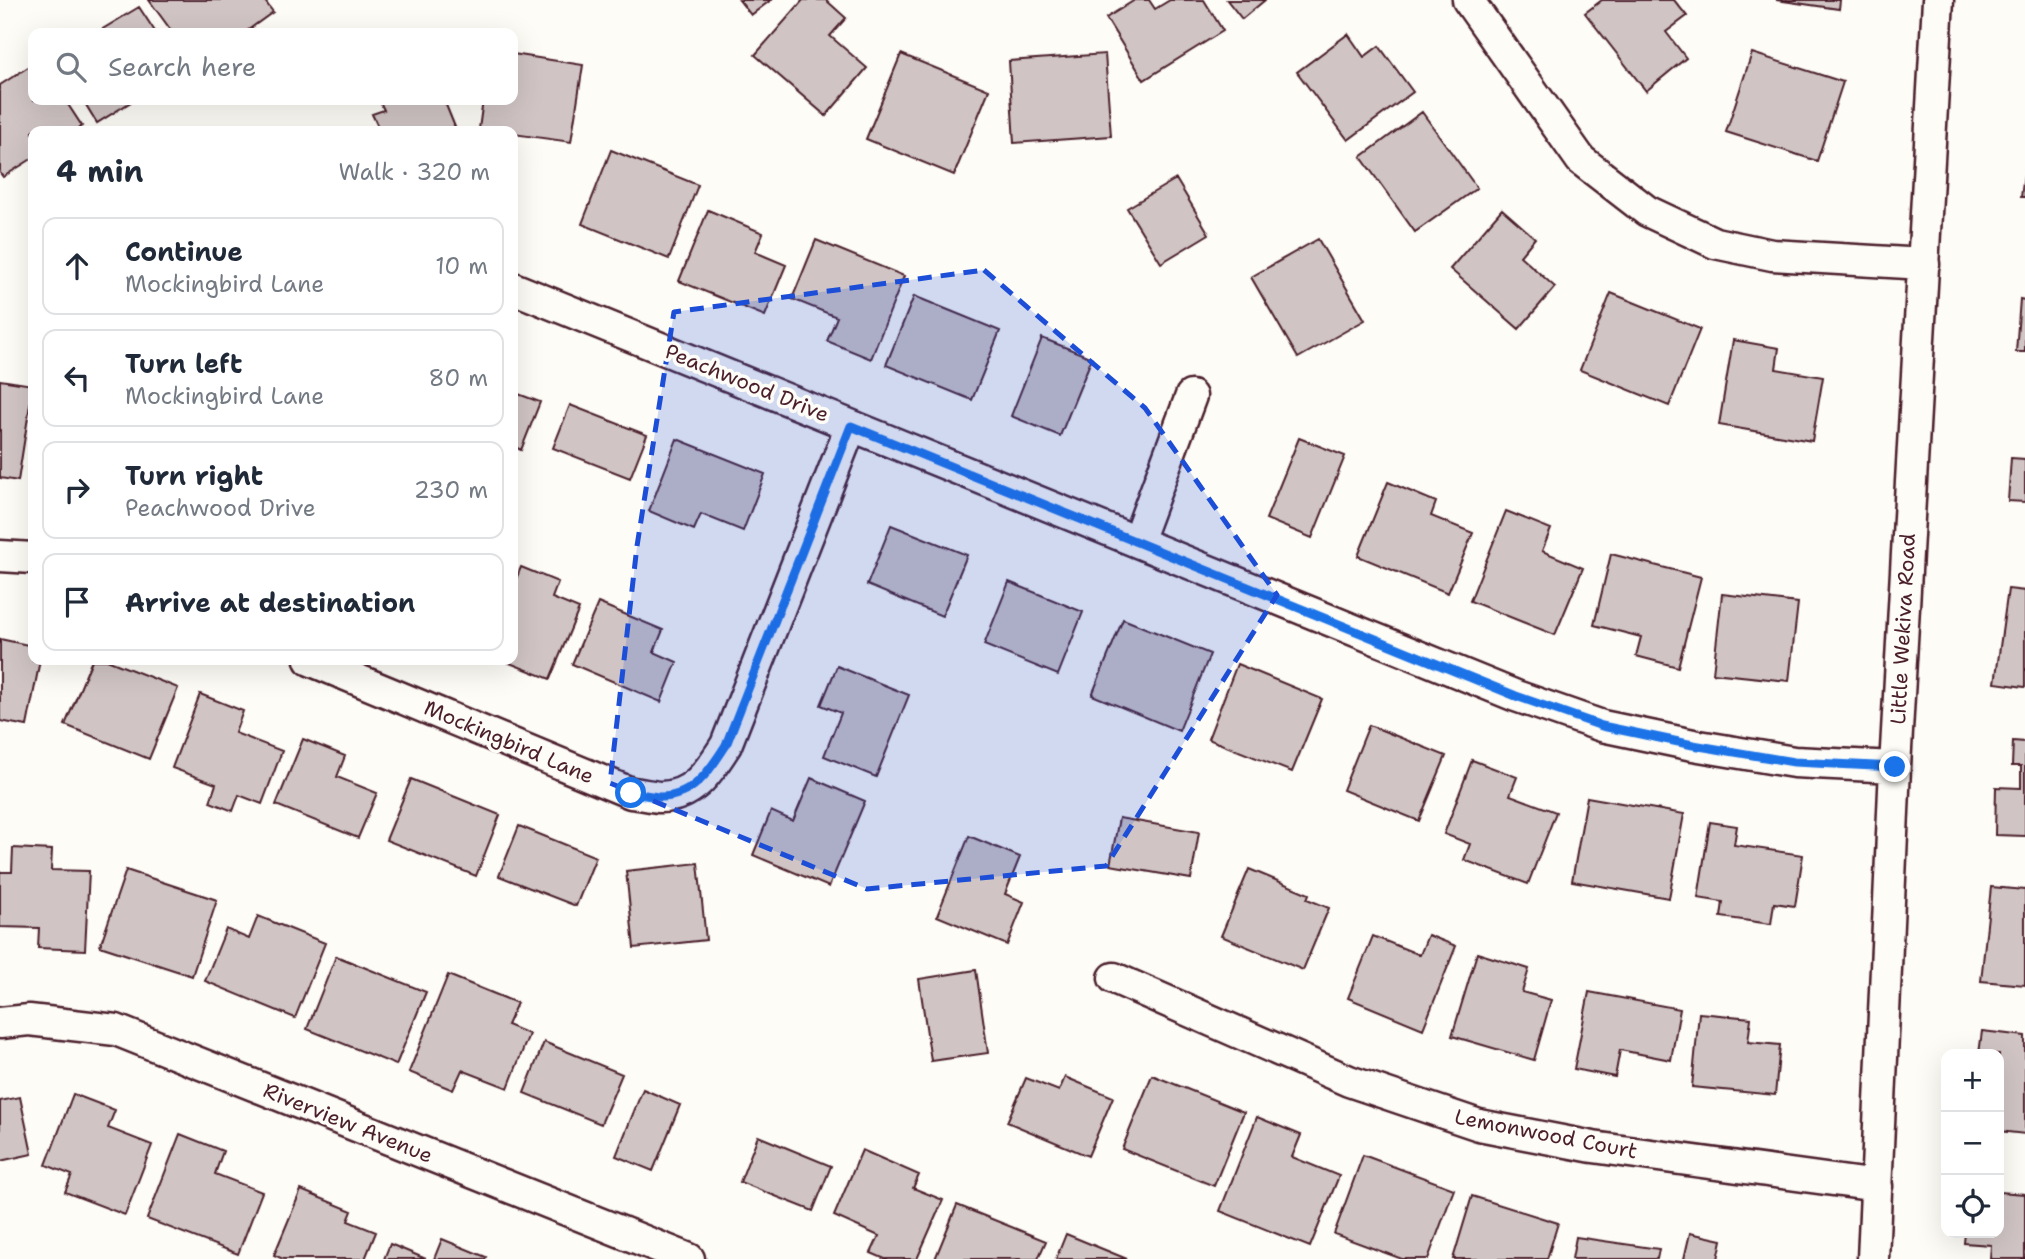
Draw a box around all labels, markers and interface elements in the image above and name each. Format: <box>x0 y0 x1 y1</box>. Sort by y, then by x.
search box <box>28 28 518 105</box>
icon: search <box>52 48 90 86</box>
text: Search here <box>108 49 257 84</box>
text: 4 min <box>56 151 143 192</box>
text: Walk · 320 m <box>339 157 490 187</box>
text: Continue <box>125 234 243 269</box>
icon: ahead <box>58 247 96 285</box>
text: 10 m <box>435 251 488 281</box>
text: Mockingbird Lane <box>125 269 324 299</box>
street label: Peachwood Drive <box>661 337 833 429</box>
text: Turn left <box>125 346 242 381</box>
icon: left <box>58 359 96 397</box>
text: 80 m <box>429 363 488 393</box>
text: Mockingbird Lane <box>125 381 324 411</box>
text: Turn right <box>125 458 263 493</box>
icon: right <box>58 471 96 509</box>
text: 230 m <box>414 475 488 505</box>
text: Peachwood Drive <box>125 493 316 523</box>
street label: Little Wekiva Road <box>1884 533 1922 725</box>
icon: arrive <box>58 583 96 621</box>
text: Arrive at destination <box>125 585 415 620</box>
street label: Mockingbird Lane <box>420 694 598 790</box>
route end <box>1879 751 1910 782</box>
route start <box>615 777 646 808</box>
map controls <box>1941 1049 2004 1238</box>
button: + <box>1941 1049 2004 1112</box>
street label: Riverview Avenue <box>259 1076 437 1170</box>
street label: Lemonwood Court <box>1452 1103 1640 1165</box>
button: − <box>1941 1112 2004 1175</box>
button: locate <box>1941 1175 2004 1238</box>

